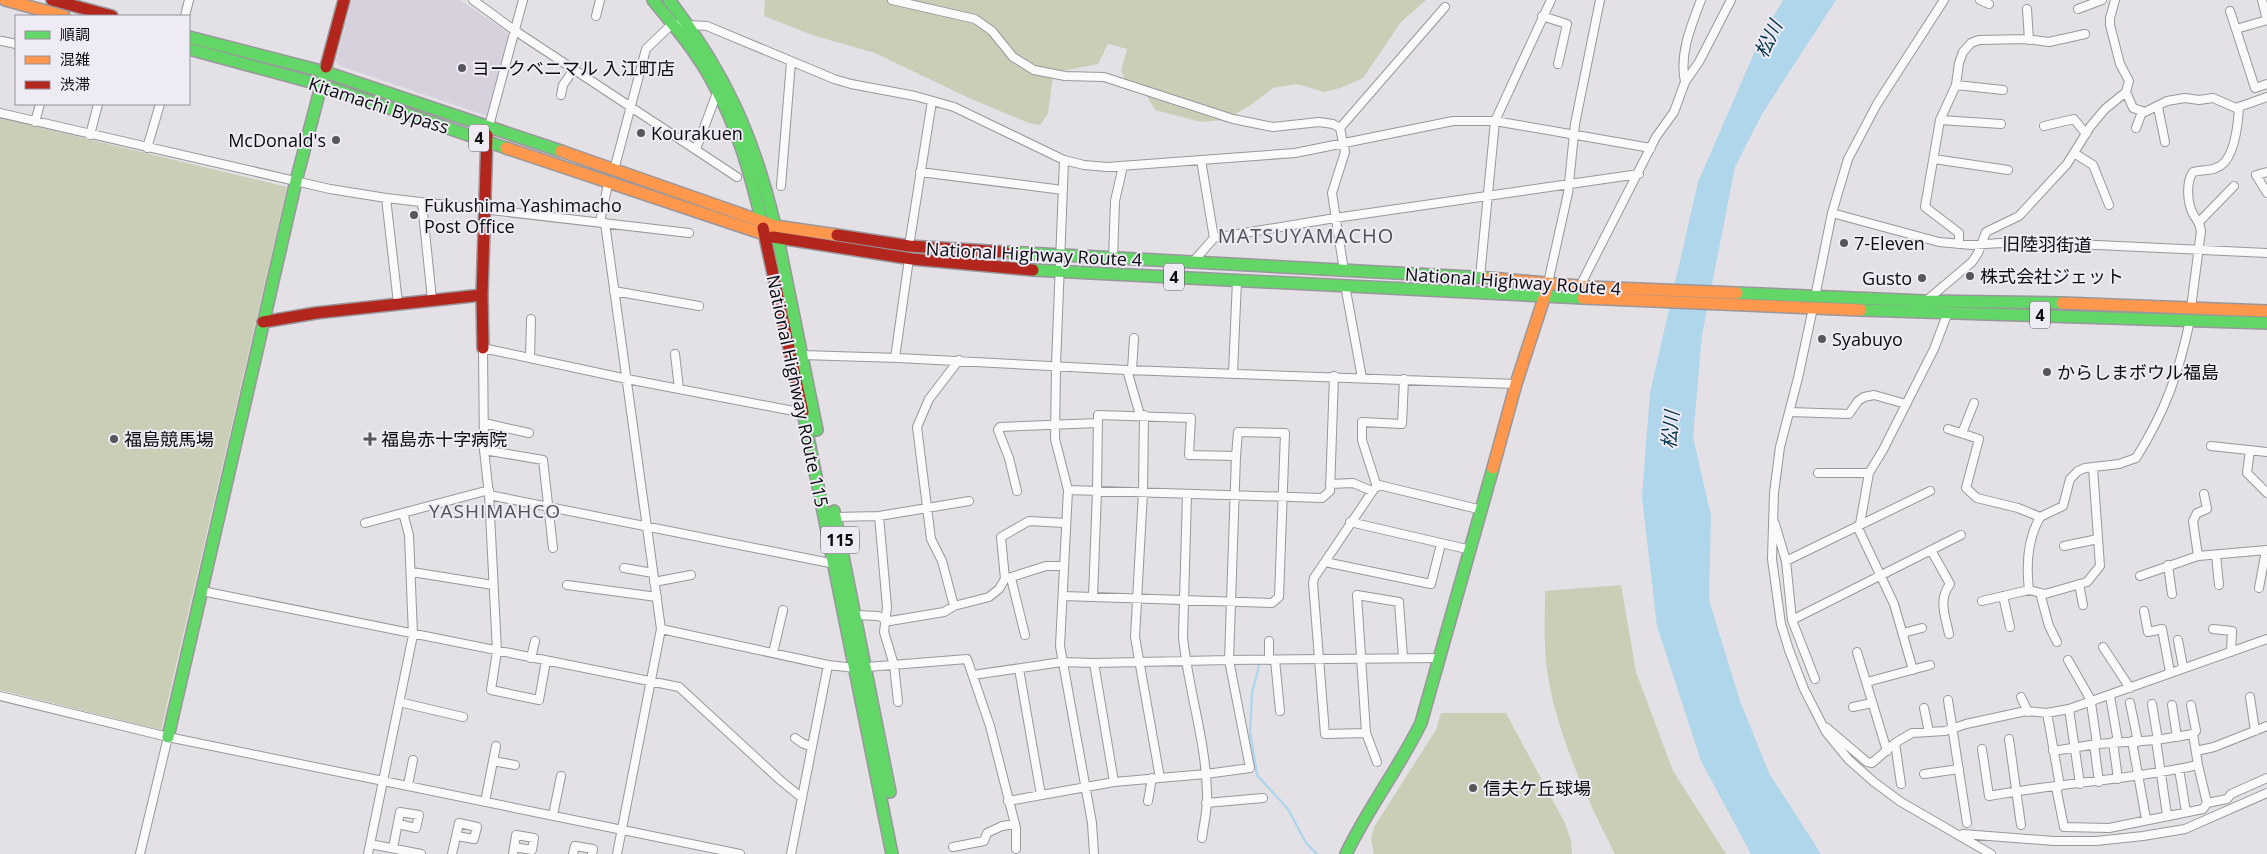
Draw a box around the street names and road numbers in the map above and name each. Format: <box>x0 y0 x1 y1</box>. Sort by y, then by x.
street label: Kitamachi Bypass <box>306 71 452 139</box>
road number: 4 <box>469 125 489 152</box>
street label: 旧陸羽街道 <box>2002 231 2092 257</box>
street label: National Highway Route 4 <box>925 236 1143 272</box>
street label: National Highway Route 4 <box>1404 261 1622 301</box>
road number: 4 <box>1164 264 1184 290</box>
street label: National Highway Route 115 <box>762 273 834 509</box>
road number: 4 <box>2030 302 2050 328</box>
road number: 115 <box>821 526 859 554</box>

